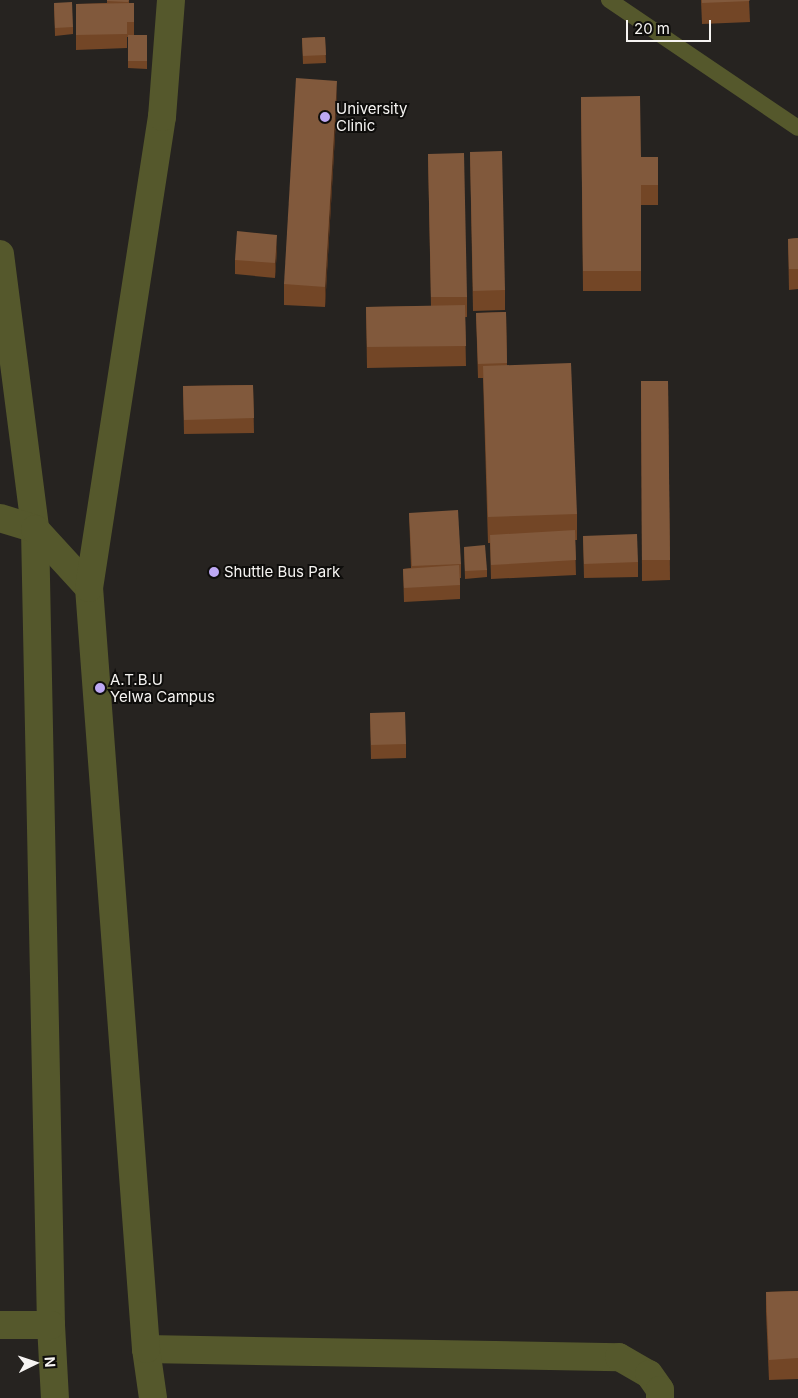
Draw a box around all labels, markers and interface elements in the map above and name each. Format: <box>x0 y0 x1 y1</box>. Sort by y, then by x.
scale bar <box>628 10 713 42</box>
text: 20 m <box>634 19 670 38</box>
place label: University Clinic <box>336 99 407 134</box>
marker: University Clinic <box>318 110 332 124</box>
place label: Shuttle Bus Park <box>224 563 340 581</box>
marker: Shuttle Bus Park <box>208 566 220 578</box>
place label: A.T.B.U Yelwa Campus <box>110 670 215 705</box>
marker: A.T.B.U Yelwa Campus <box>94 682 106 694</box>
north arrow <box>10 1338 60 1388</box>
text: N <box>42 1356 59 1368</box>

